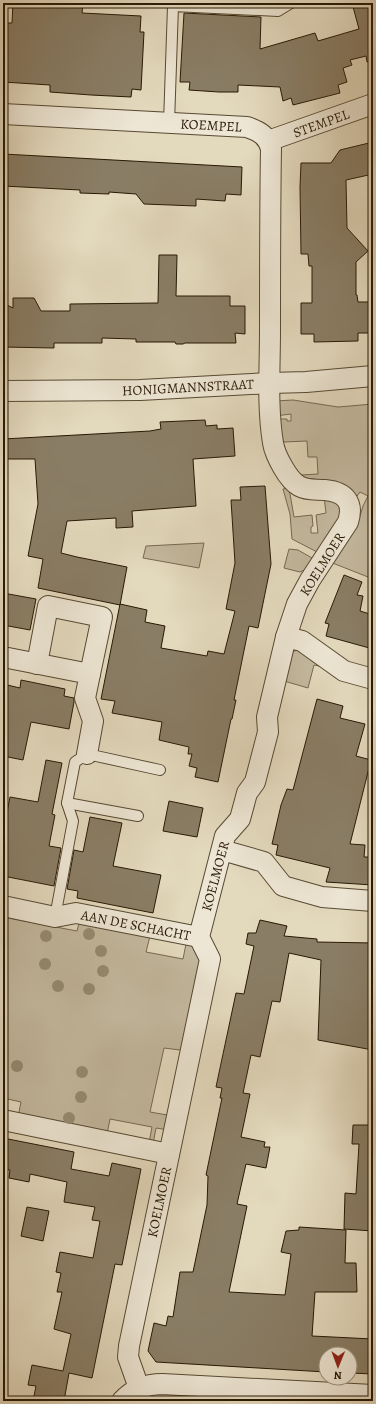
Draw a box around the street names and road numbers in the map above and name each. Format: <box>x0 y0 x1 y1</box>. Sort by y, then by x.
street label: STEMPEL <box>291 104 353 142</box>
street label: KOEMPEL <box>180 114 243 137</box>
street label: HONIGMANNSTRAAT <box>122 375 255 400</box>
street label: KOELMOER <box>295 528 350 600</box>
street label: KOELMOER <box>197 839 234 913</box>
street label: AAN DE SCHACHT <box>78 905 193 946</box>
street label: KOELMOER <box>143 1165 176 1239</box>

